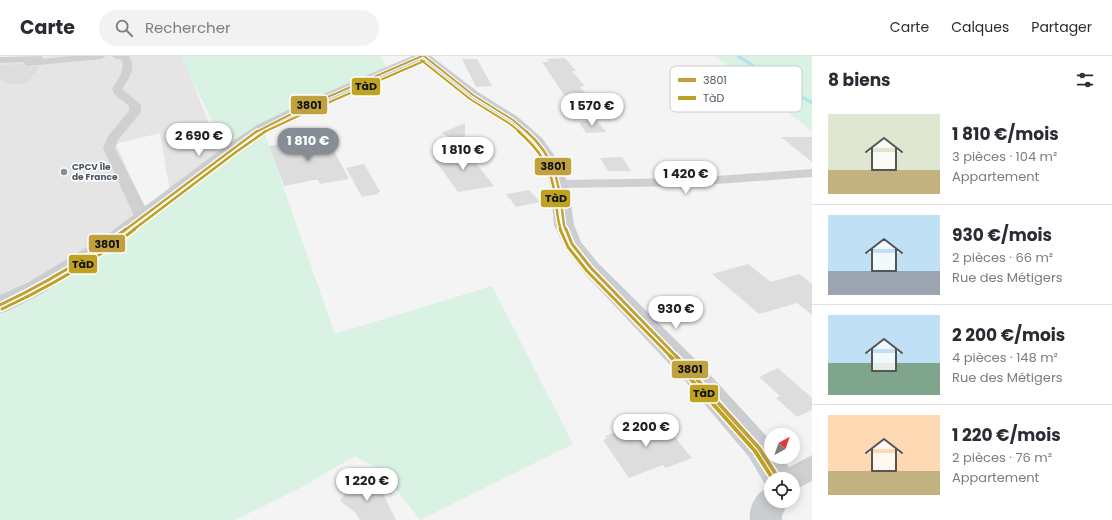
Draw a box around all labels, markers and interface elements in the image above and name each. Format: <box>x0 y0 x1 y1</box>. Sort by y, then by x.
search box <box>99 10 379 46</box>
text: Carte <box>20 14 75 41</box>
icon: search <box>113 17 135 39</box>
text: Rechercher <box>145 17 231 38</box>
text: Carte <box>890 17 929 37</box>
text: Calques <box>951 17 1009 37</box>
text: Partager <box>1031 17 1092 37</box>
legend <box>670 66 802 112</box>
text: 8 biens <box>828 68 891 92</box>
icon: filters <box>1074 69 1096 91</box>
text: 3801 <box>703 72 727 88</box>
line badge: TàD <box>351 77 381 96</box>
text: TàD <box>355 78 377 94</box>
text: TàD <box>703 90 724 106</box>
pin: 1 570 € <box>555 93 629 127</box>
line badge: 3801 <box>290 95 328 115</box>
text: 1 570 € <box>570 96 614 115</box>
text: 3801 <box>296 97 322 113</box>
text: 1 810 €/mois <box>952 122 1059 146</box>
pin: 2 690 € <box>162 123 236 157</box>
text: 2 690 € <box>175 126 223 145</box>
pin: 1 810 € <box>271 128 345 162</box>
icon: home <box>860 130 908 178</box>
text: 1 810 € <box>287 131 329 150</box>
pin: 1 810 € <box>426 137 500 171</box>
text: 1 810 € <box>442 140 484 159</box>
text: 3 pièces · 104 m² <box>952 147 1057 166</box>
line badge: 3801 <box>534 157 572 176</box>
text: 3801 <box>540 158 566 174</box>
place label: CPCV Île de France <box>72 161 118 183</box>
pin: 1 420 € <box>649 161 723 195</box>
text: 1 420 € <box>663 164 709 183</box>
marker: CPCV Île de France <box>59 167 69 177</box>
text: Appartement <box>952 167 1039 186</box>
line badge: TàD <box>540 189 571 208</box>
text: TàD <box>545 190 567 206</box>
text: 930 €/mois <box>952 223 1052 247</box>
icon: home <box>860 231 908 279</box>
line badge: 3801 <box>88 234 126 253</box>
text: 3801 <box>94 236 120 252</box>
text: 2 pièces · 66 m² <box>952 248 1053 267</box>
line badge: TàD <box>68 254 98 274</box>
text: TàD <box>72 256 94 272</box>
text: Rue des Métigers <box>952 268 1063 287</box>
pin: 930 € <box>648 296 704 330</box>
text: 930 € <box>657 299 695 318</box>
text: 2 200 €/mois <box>952 323 1065 347</box>
icon: home <box>860 331 908 379</box>
text: 4 pièces · 148 m² <box>952 348 1058 367</box>
line badge: 3801 <box>671 360 709 379</box>
text: 3801 <box>677 361 703 377</box>
text: Rue des Métigers <box>952 368 1063 387</box>
line badge: TàD <box>689 384 719 403</box>
text: TàD <box>693 385 715 401</box>
pin: 2 200 € <box>609 414 683 448</box>
text: 2 200 € <box>622 417 670 436</box>
text: 1 220 €/mois <box>952 423 1061 447</box>
north arrow <box>764 428 800 464</box>
map controls <box>764 428 800 508</box>
icon: home <box>860 431 908 479</box>
text: 2 pièces · 76 m² <box>952 448 1052 467</box>
pin: 1 220 € <box>330 468 404 502</box>
text: Appartement <box>952 468 1039 487</box>
text: 1 220 € <box>345 471 389 490</box>
button: locate <box>764 472 800 508</box>

